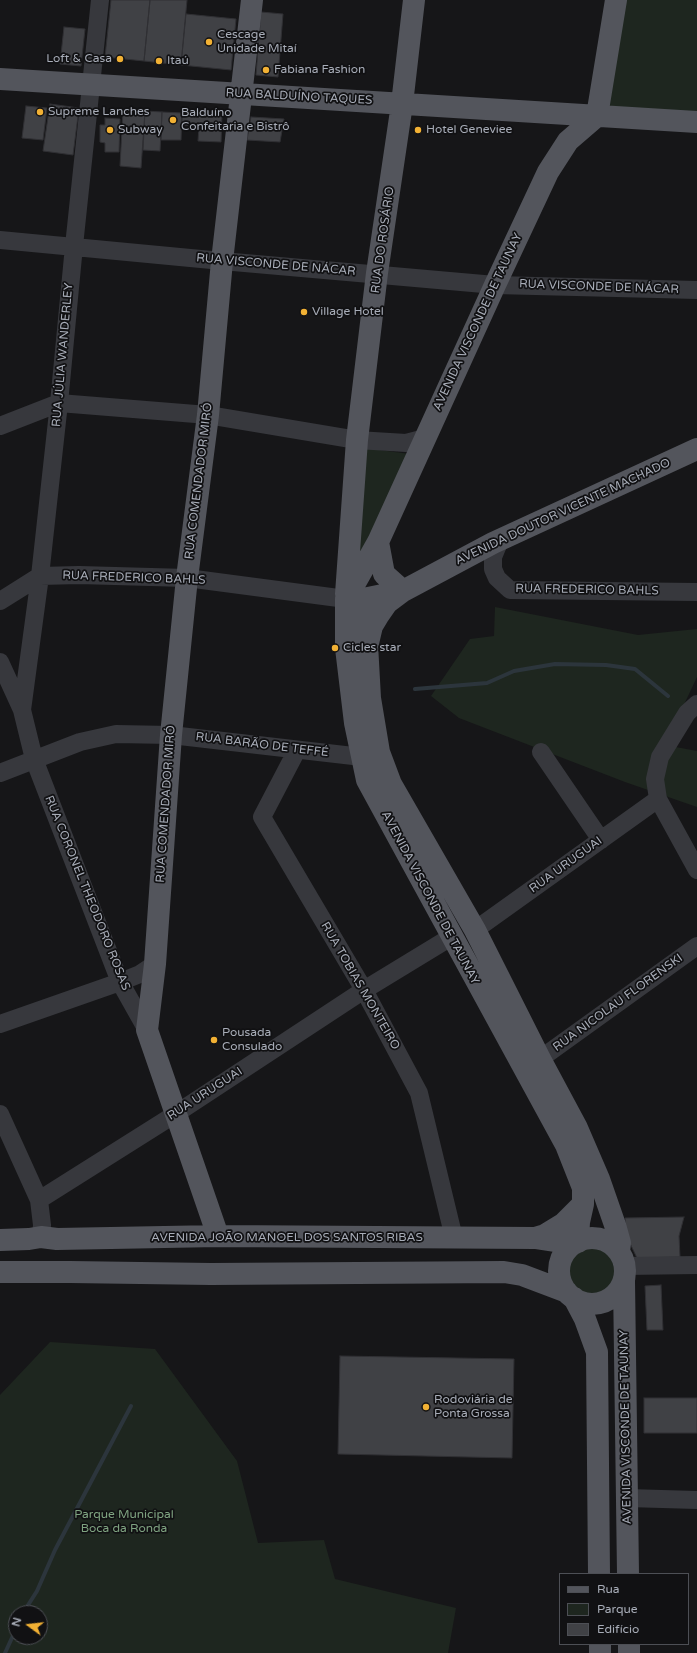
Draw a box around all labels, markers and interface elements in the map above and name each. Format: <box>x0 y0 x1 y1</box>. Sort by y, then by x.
place label: Cescage Unidade Mitaí <box>217 28 297 56</box>
marker: Cescage Unidade Mitaí <box>204 37 214 47</box>
place label: Loft & Casa <box>46 52 112 66</box>
marker: Loft & Casa <box>115 54 125 64</box>
place label: Itaú <box>167 54 189 68</box>
marker: Itaú <box>154 56 164 66</box>
place label: Fabiana Fashion <box>274 63 365 77</box>
marker: Fabiana Fashion <box>261 65 271 75</box>
street label: RUA BALDUÍNO TAQUES <box>225 86 373 108</box>
place label: Supreme Lanches <box>48 105 150 119</box>
place label: Balduíno Confeitaria e Bistrô <box>181 106 290 134</box>
marker: Supreme Lanches <box>35 107 45 117</box>
marker: Balduíno Confeitaria e Bistrô <box>168 115 178 125</box>
place label: Subway <box>118 123 163 137</box>
place label: Hotel Geneviee <box>426 123 512 137</box>
marker: Subway <box>105 125 115 135</box>
marker: Hotel Geneviee <box>413 125 423 135</box>
street label: RUA DO ROSÁRIO <box>368 186 398 294</box>
street label: AVENIDA VISCONDE DE TAUNAY <box>430 231 526 413</box>
street label: RUA VISCONDE DE NÁCAR <box>196 251 356 279</box>
street label: RUA VISCONDE DE NÁCAR <box>519 277 679 297</box>
street label: RUA JÚLIA WANDERLEY <box>50 282 76 428</box>
place label: Village Hotel <box>312 305 384 319</box>
marker: Village Hotel <box>299 307 309 317</box>
street label: RUA COMENDADOR MIRÓ <box>182 402 216 560</box>
street label: AVENIDA DOUTOR VICENTE MACHADO <box>453 456 673 568</box>
street label: RUA FREDERICO BAHLS <box>62 568 206 588</box>
street label: RUA FREDERICO BAHLS <box>515 582 659 598</box>
place label: Cicles star <box>343 641 401 655</box>
marker: Cicles star <box>330 643 340 653</box>
street label: RUA COMENDADOR MIRÓ <box>153 725 179 883</box>
street label: RUA BARÃO DE TEFFÉ <box>195 730 329 760</box>
street label: RUA CORONEL THEODORO ROSAS <box>41 794 133 992</box>
street label: AVENIDA VISCONDE DE TAUNAY <box>378 809 482 987</box>
street label: RUA URUGUAI <box>527 834 605 896</box>
street label: RUA TOBIAS MONTEIRO <box>317 920 403 1052</box>
street label: RUA NICOLAU FLORENSKI <box>550 951 686 1055</box>
place label: Pousada Consulado <box>222 1026 282 1054</box>
marker: Pousada Consulado <box>209 1035 219 1045</box>
street label: RUA URUGUAI <box>165 1064 245 1124</box>
street label: AVENIDA JOÃO MANOEL DOS SANTOS RIBAS <box>151 1231 423 1245</box>
street label: AVENIDA VISCONDE DE TAUNAY <box>617 1330 635 1524</box>
place label: Rodoviária de Ponta Grossa <box>434 1393 513 1421</box>
marker: Rodoviária de Ponta Grossa <box>421 1402 431 1412</box>
park label: Parque Municipal Boca da Ronda <box>74 1508 174 1536</box>
legend <box>559 1573 689 1645</box>
text: Rua <box>597 1582 620 1596</box>
text: Parque <box>597 1602 638 1616</box>
north arrow <box>8 1605 48 1645</box>
text: N <box>9 1616 24 1628</box>
text: Edifício <box>597 1622 639 1636</box>

